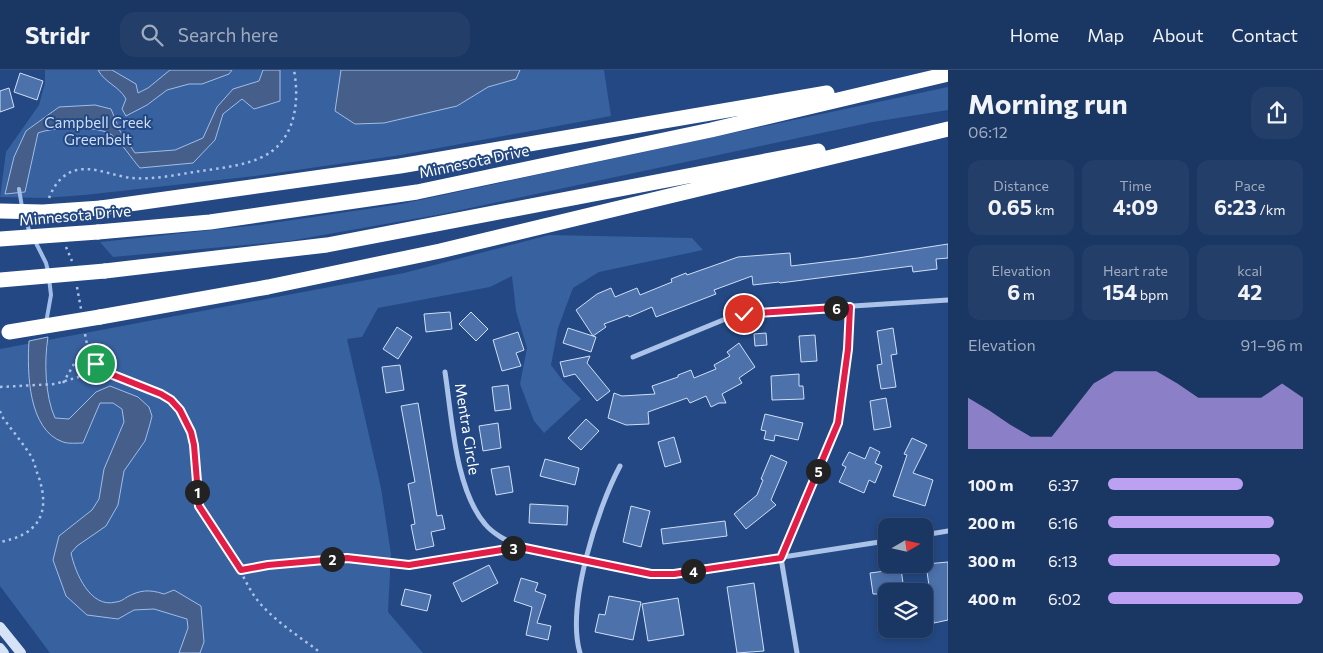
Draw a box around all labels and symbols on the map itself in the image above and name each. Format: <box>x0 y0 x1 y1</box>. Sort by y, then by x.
park label: Campbell Creek Greenbelt <box>44 113 152 148</box>
street label: Minnesota Drive <box>417 141 531 181</box>
street label: Minnesota Drive <box>18 201 132 229</box>
pin <box>723 293 765 335</box>
pin: 6 <box>824 296 848 320</box>
pin <box>75 343 117 385</box>
street label: Mentra Circle <box>452 382 484 476</box>
pin: 5 <box>806 458 830 484</box>
pin: 1 <box>184 480 210 504</box>
north arrow <box>878 518 932 572</box>
pin: 3 <box>500 536 526 560</box>
pin: 2 <box>320 546 344 572</box>
pin: 4 <box>680 558 706 584</box>

